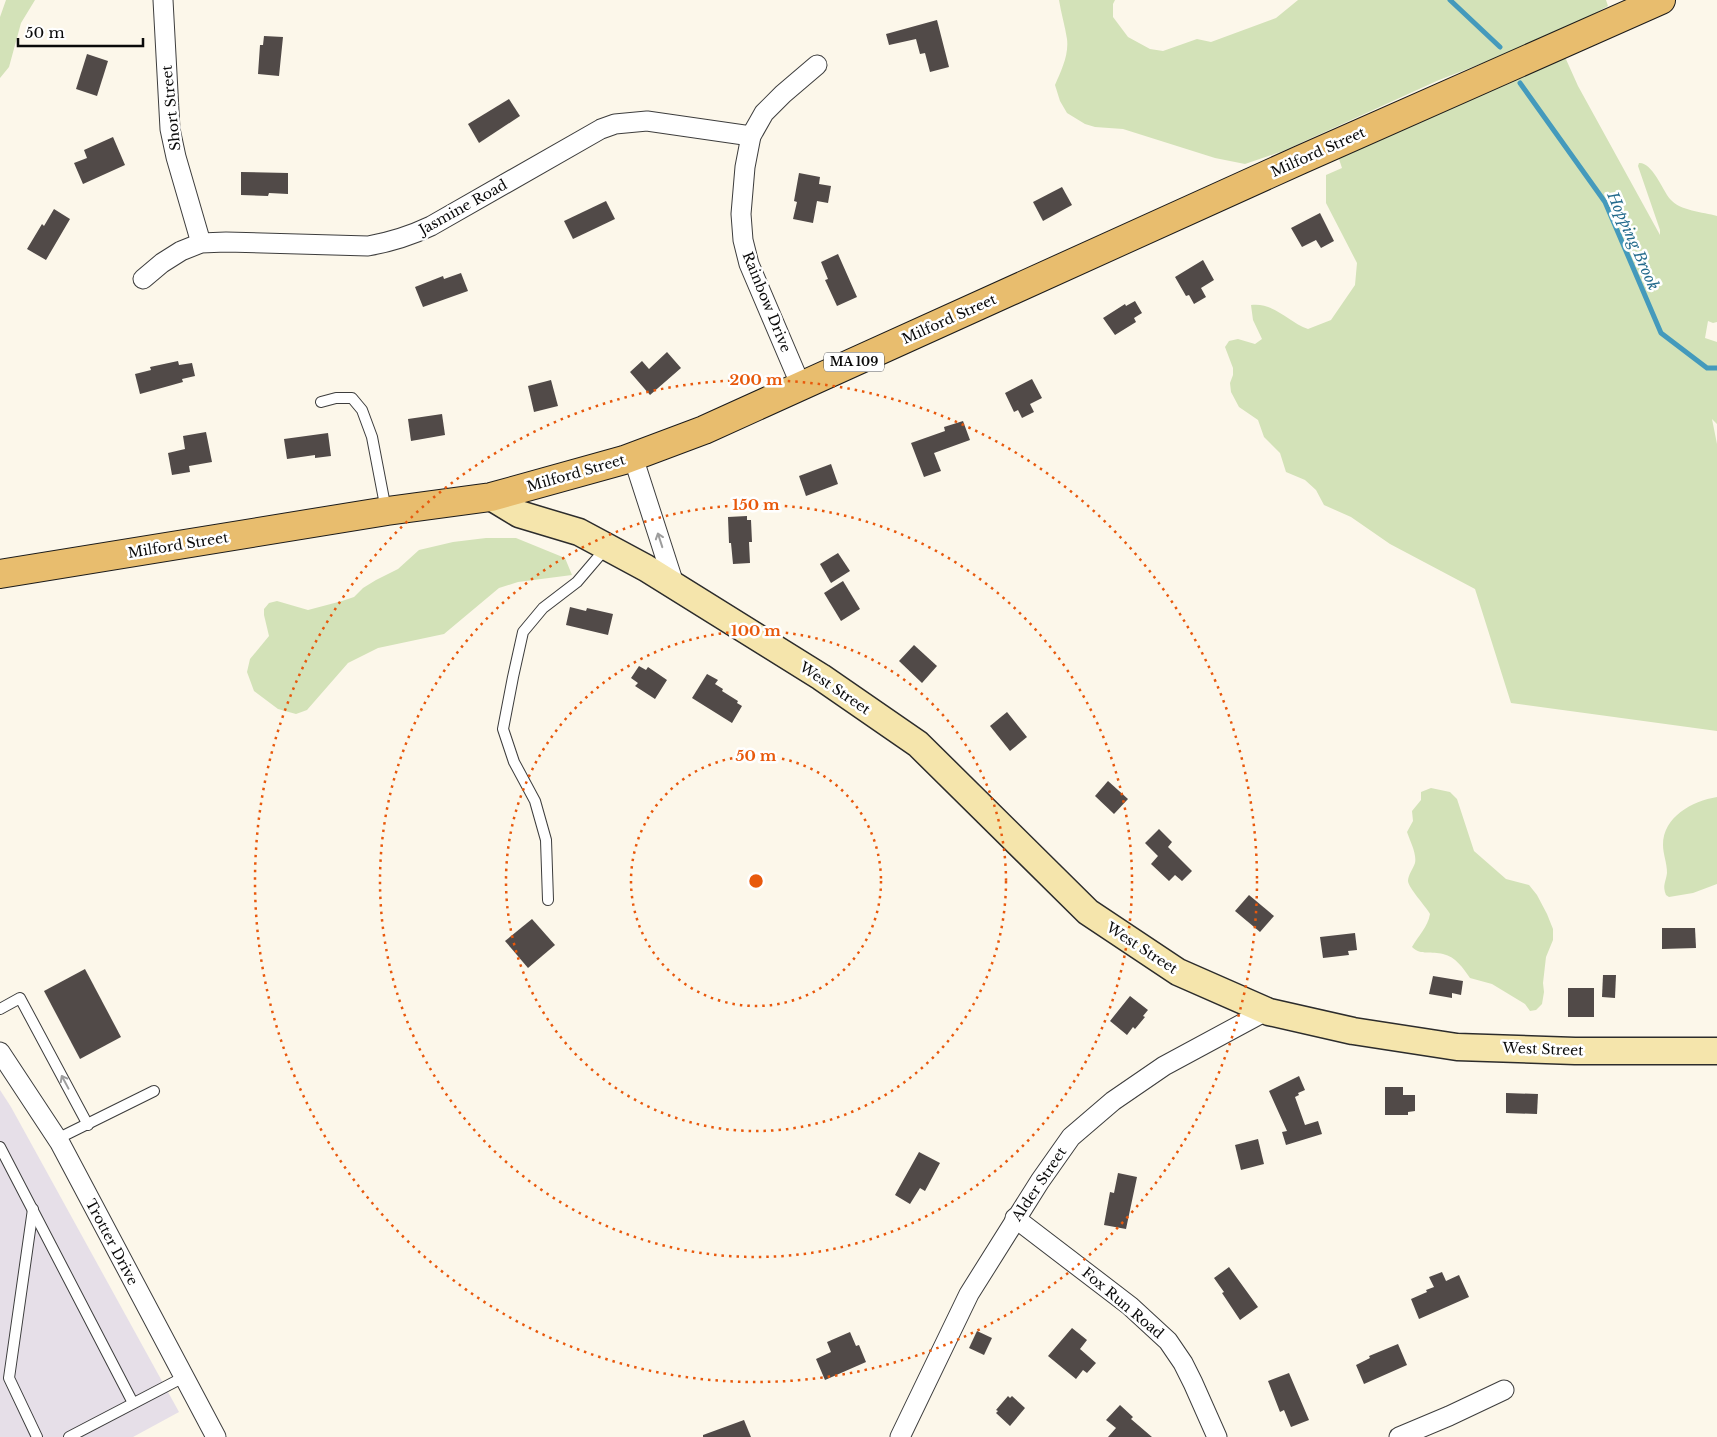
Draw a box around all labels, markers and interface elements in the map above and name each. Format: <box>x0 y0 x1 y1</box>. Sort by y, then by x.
scale bar <box>18 15 142 47</box>
text: 50 m <box>25 23 65 42</box>
street label: Short Street <box>157 64 184 152</box>
street label: Milford Street <box>1268 123 1369 181</box>
street label: Jasmine Road <box>414 175 511 240</box>
water label: Hopping Brook <box>1603 188 1664 293</box>
street label: Rainbow Drive <box>739 249 795 355</box>
street label: Milford Street <box>899 290 1000 348</box>
road number: MA 109 <box>824 352 884 372</box>
text: 200 m <box>730 370 783 389</box>
street label: Milford Street <box>525 450 628 496</box>
text: 150 m <box>732 495 780 514</box>
street label: Milford Street <box>126 528 230 562</box>
one-way arrow <box>655 532 665 548</box>
text: 100 m <box>731 621 781 640</box>
street label: West Street <box>795 657 874 719</box>
text: 50 m <box>736 746 777 765</box>
centre of rings <box>747 872 765 890</box>
street label: West Street <box>1102 918 1182 978</box>
street label: West Street <box>1501 1039 1585 1059</box>
one-way arrow <box>60 1074 70 1089</box>
street label: Alder Street <box>1007 1143 1071 1225</box>
street label: Trotter Drive <box>82 1196 142 1288</box>
street label: Fox Run Road <box>1078 1264 1168 1343</box>

